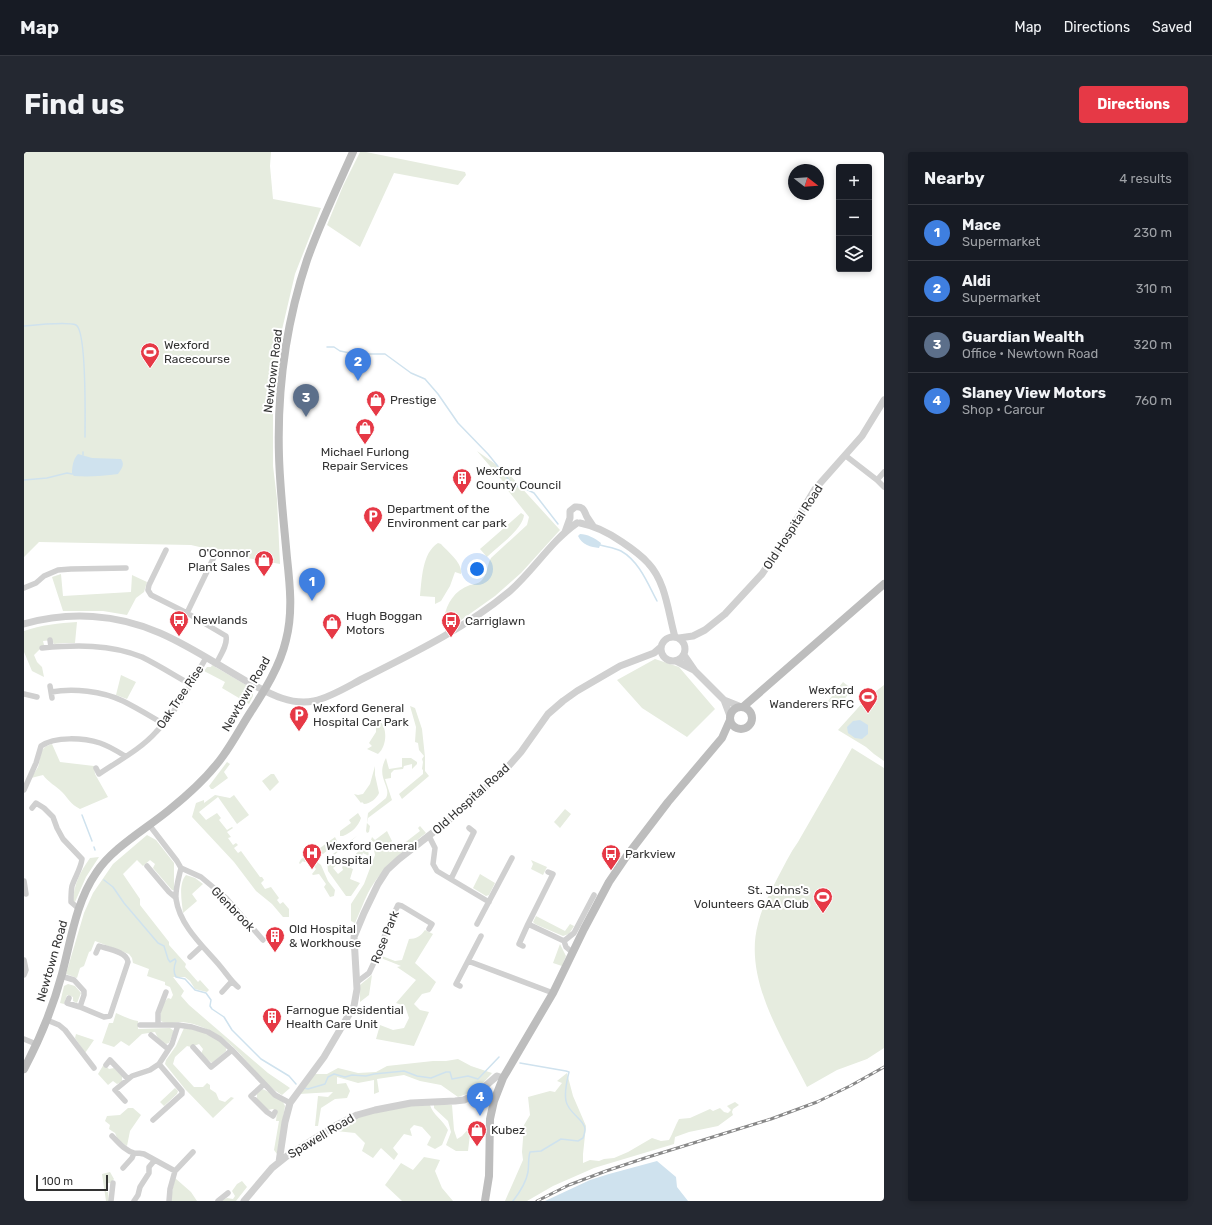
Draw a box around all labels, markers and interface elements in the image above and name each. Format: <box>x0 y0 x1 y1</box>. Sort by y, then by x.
text: Map <box>20 16 59 39</box>
text: Map <box>1015 19 1042 36</box>
text: Directions <box>1064 19 1130 36</box>
text: Saved <box>1152 19 1192 36</box>
button: Directions <box>1079 86 1188 123</box>
text: Find us <box>24 88 124 121</box>
north arrow <box>788 164 824 200</box>
map controls <box>836 164 872 272</box>
button: + <box>836 164 872 200</box>
text: Nearby <box>924 168 985 188</box>
text: 4 results <box>1119 171 1172 186</box>
button: − <box>836 200 872 236</box>
text: Mace <box>962 216 1001 234</box>
text: 1 <box>934 225 940 240</box>
text: 230 m <box>1134 225 1172 240</box>
text: Supermarket <box>962 234 1040 249</box>
button: layers <box>836 236 872 272</box>
text: Aldi <box>962 272 991 290</box>
text: 2 <box>933 281 941 296</box>
text: 310 m <box>1136 281 1172 296</box>
text: Supermarket <box>962 290 1040 305</box>
street label: Newtown Road <box>261 328 285 414</box>
text: Guardian Wealth <box>962 328 1084 346</box>
text: 3 <box>933 337 941 352</box>
text: 320 m <box>1134 337 1172 352</box>
place label: Wexford Racecourse <box>164 338 230 366</box>
sports icon: Wexford Racecourse <box>139 341 161 369</box>
text: Office · Newtown Road <box>962 346 1098 361</box>
pin: 2 <box>345 348 371 381</box>
pin: 3 <box>293 384 319 417</box>
text: Slaney View Motors <box>962 384 1106 402</box>
shop icon: Prestige <box>365 389 387 417</box>
place label: Prestige <box>390 393 437 407</box>
text: 4 <box>933 393 941 408</box>
text: 760 m <box>1135 393 1172 408</box>
text: Shop · Carcur <box>962 402 1044 417</box>
shop icon: Michael Furlong Repair Services <box>354 417 376 445</box>
place label: Michael Furlong Repair Services <box>321 445 409 473</box>
place label: Wexford County Council <box>476 464 561 492</box>
building icon: Wexford County Council <box>451 467 473 495</box>
street label: Old Hospital Road <box>760 482 826 572</box>
place label: Department of the Environment car park <box>387 502 508 530</box>
parking icon: Department of the Environment car park <box>362 505 384 533</box>
place label: O'Connor Plant Sales <box>188 546 250 574</box>
shop icon: O'Connor Plant Sales <box>253 549 275 577</box>
your location <box>467 559 487 579</box>
pin: 1 <box>299 568 325 601</box>
bus stop icon: Newlands <box>168 609 190 637</box>
place label: Hugh Boggan Motors <box>346 609 422 637</box>
bus stop icon: Carriglawn <box>440 610 462 638</box>
shop icon: Hugh Boggan Motors <box>321 612 343 640</box>
place label: Newlands <box>193 613 248 627</box>
place label: Carriglawn <box>465 614 525 628</box>
street label: Newtown Road <box>219 654 273 734</box>
street label: Oak Tree Rise <box>154 662 207 732</box>
place label: Wexford Wanderers RFC <box>769 683 854 711</box>
sports icon: Wexford Wanderers RFC <box>857 686 879 714</box>
place label: Wexford General Hospital Car Park <box>313 701 409 729</box>
parking icon: Wexford General Hospital Car Park <box>288 704 310 732</box>
street label: Old Hospital Road <box>430 761 512 837</box>
place label: Wexford General Hospital <box>326 839 417 867</box>
hospital icon: Wexford General Hospital <box>301 842 323 870</box>
bus stop icon: Parkview <box>600 843 622 871</box>
place label: Parkview <box>625 847 676 861</box>
place label: St. Johns's Volunteers GAA Club <box>694 883 809 911</box>
street label: Glenbrook <box>208 884 258 935</box>
sports icon: St. Johns's Volunteers GAA Club <box>812 886 834 914</box>
street label: Rose Park <box>368 908 402 965</box>
street label: Newtown Road <box>34 919 70 1003</box>
place label: Old Hospital & Workhouse <box>289 922 362 950</box>
building icon: Old Hospital & Workhouse <box>264 925 286 953</box>
place label: Farnogue Residential Health Care Unit <box>286 1003 404 1031</box>
building icon: Farnogue Residential Health Care Unit <box>261 1006 283 1034</box>
pin: 4 <box>467 1083 493 1116</box>
street label: Spawell Road <box>285 1111 357 1161</box>
shop icon: Kubez <box>466 1119 488 1147</box>
place label: Kubez <box>491 1123 525 1137</box>
scale bar <box>36 1173 108 1192</box>
text: 100 m <box>42 1175 73 1188</box>

